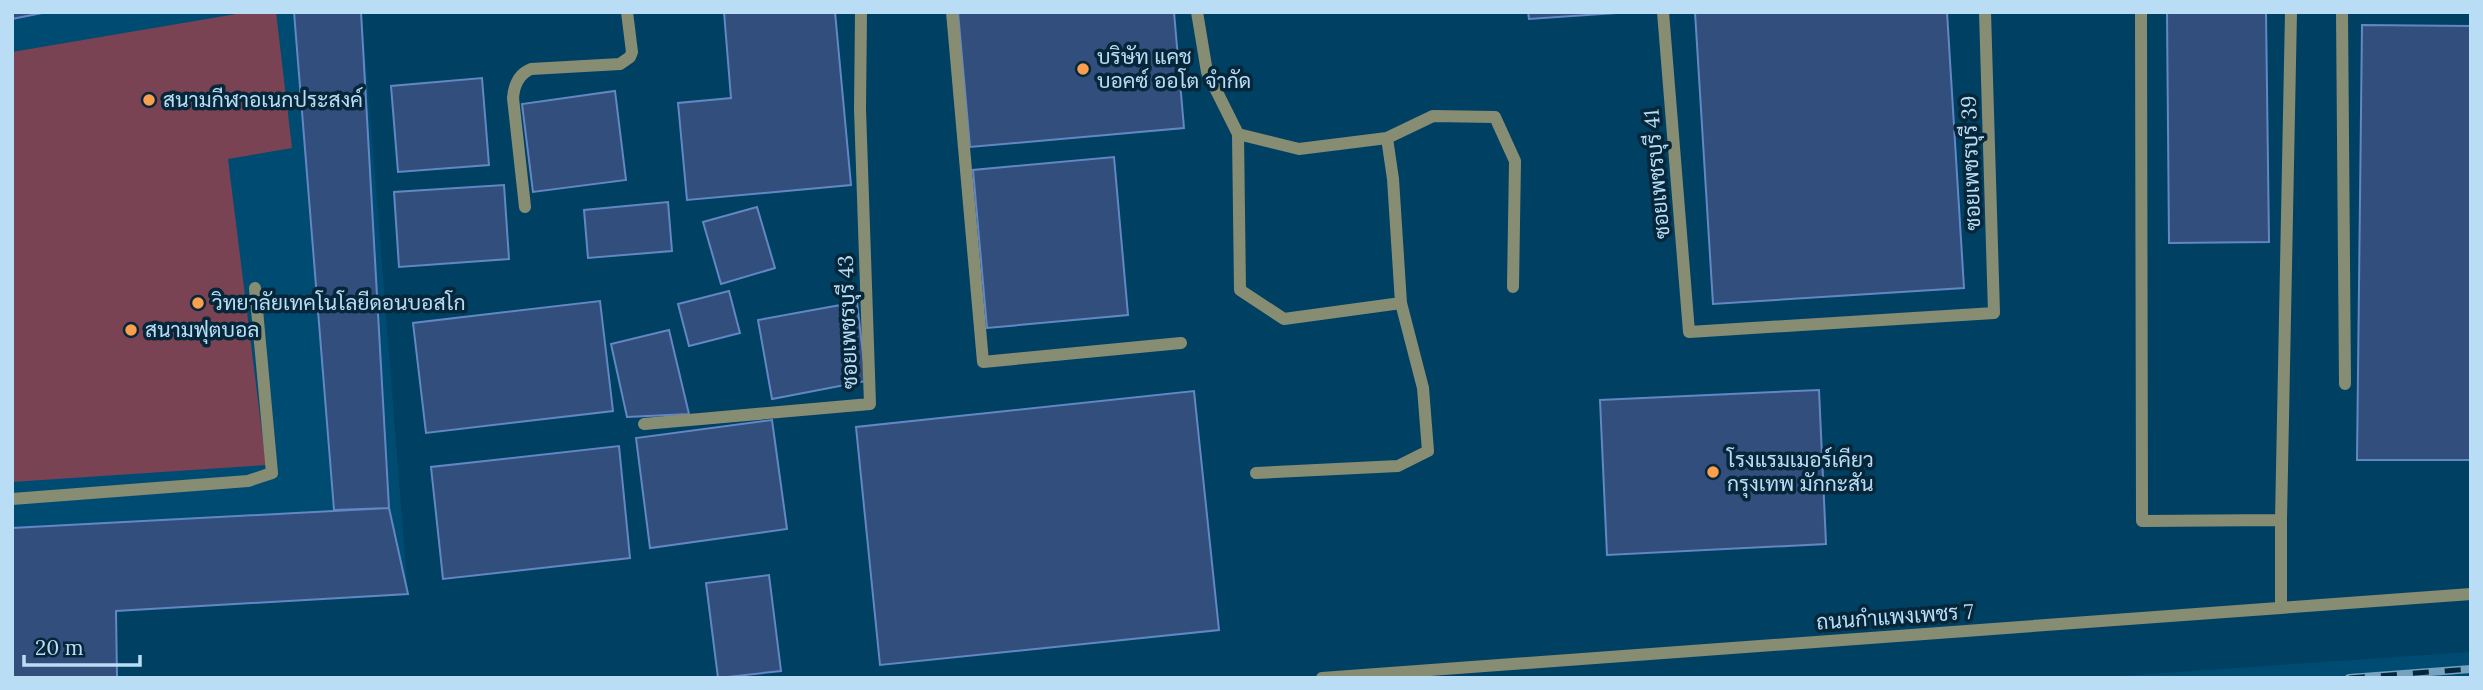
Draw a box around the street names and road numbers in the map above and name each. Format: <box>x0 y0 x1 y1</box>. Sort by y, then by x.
street label: ซอยเพชรบุรี 39 <box>1955 95 1987 231</box>
street label: ซอยเพชรบุรี 41 <box>1637 108 1677 240</box>
street label: ซอยเพชรบุรี 43 <box>832 254 864 390</box>
street label: ถนนกำแพงเพชร 7 <box>1815 598 1975 635</box>

